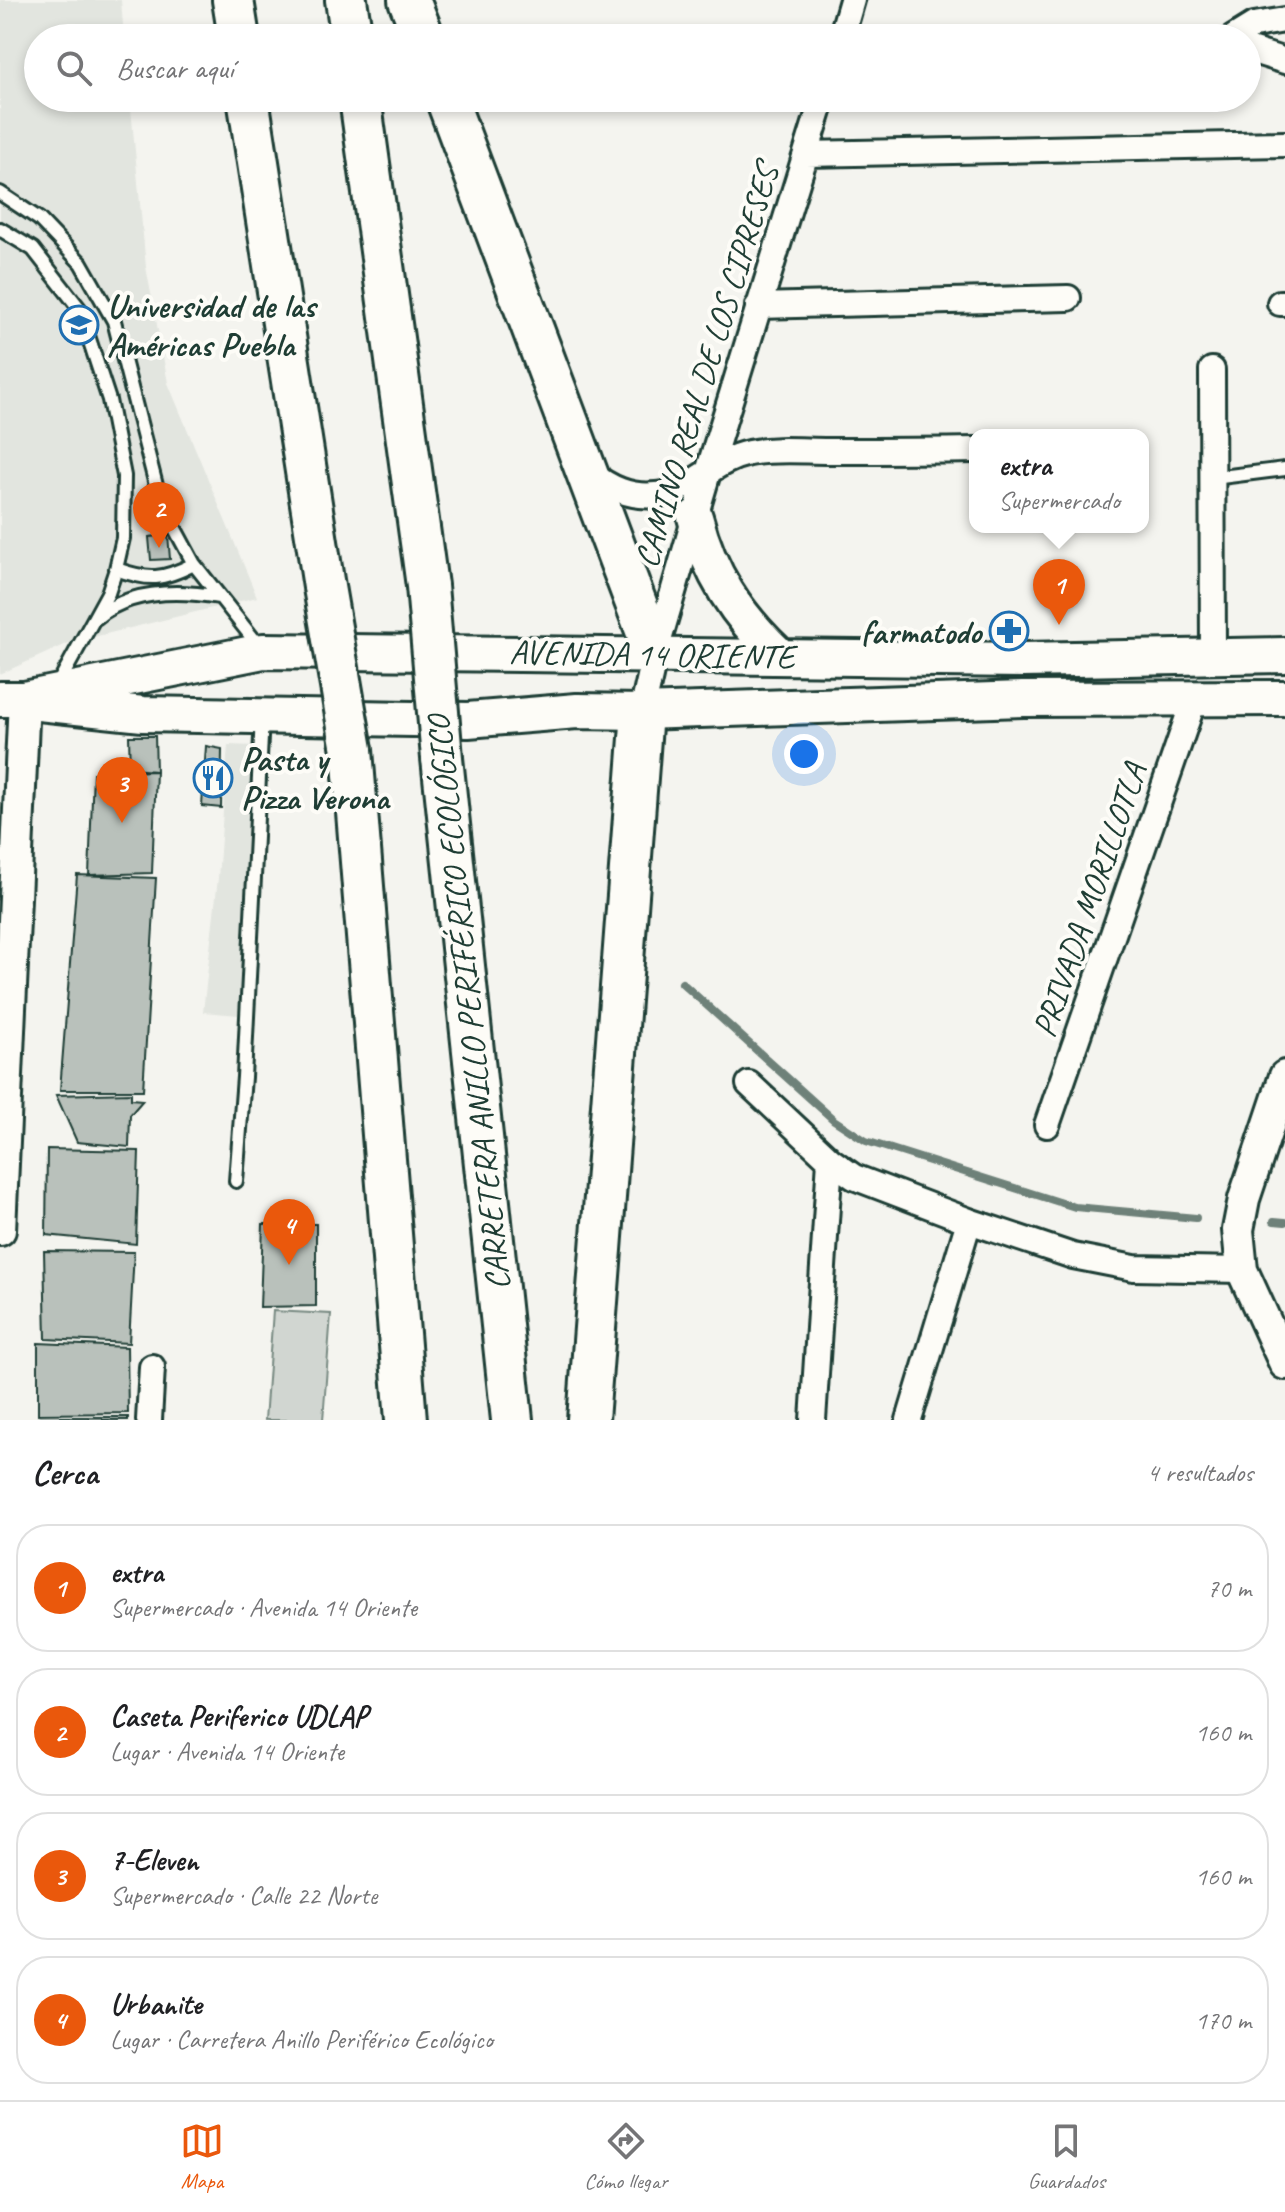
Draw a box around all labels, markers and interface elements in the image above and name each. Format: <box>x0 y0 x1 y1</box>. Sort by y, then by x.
search box <box>24 24 1261 112</box>
icon: search <box>52 46 96 90</box>
text: Buscar aquí <box>116 49 234 87</box>
street label: CAMINO REAL DE LOS CIPRESES <box>624 153 790 572</box>
place label: Universidad de las Américas Puebla <box>107 284 318 366</box>
school or university icon: Universidad de las Américas Puebla <box>58 304 100 346</box>
popup <box>969 429 1149 533</box>
text: extra <box>998 446 1052 484</box>
pin: 2 <box>133 482 185 548</box>
text: Supermercado <box>998 484 1120 517</box>
pin: 1 <box>1033 559 1085 625</box>
place label: farmatodo <box>861 610 984 653</box>
pharmacy icon: farmatodo <box>988 610 1030 652</box>
street label: AVENIDA 14 ORIENTE <box>509 630 799 678</box>
street label: CARRETERA ANILLO PERIFÉRICO ECOLÓGICO <box>416 711 520 1292</box>
your location <box>784 734 824 774</box>
place label: Pasta y Pizza Verona <box>241 737 392 819</box>
street label: PRIVADA MORILLOTLA <box>1022 756 1157 1042</box>
pin: 3 <box>96 757 148 823</box>
restaurant icon: Pasta y Pizza Verona <box>192 757 234 799</box>
pin: 4 <box>263 1199 315 1265</box>
text: Cerca <box>32 1451 98 1494</box>
text: 4 resultados <box>1147 1456 1253 1489</box>
text: extra <box>110 1553 163 1591</box>
text: 1 <box>54 1572 66 1605</box>
text: 70 m <box>1207 1572 1251 1605</box>
text: Supermercado · Avenida 14 Oriente <box>110 1591 417 1624</box>
text: Caseta Periferico UDLAP <box>110 1697 367 1735</box>
text: 2 <box>54 1716 66 1749</box>
text: 160 m <box>1195 1716 1251 1749</box>
text: Lugar · Avenida 14 Oriente <box>110 1735 344 1768</box>
text: 7-Eleven <box>110 1841 198 1879</box>
text: 3 <box>54 1860 66 1893</box>
text: 160 m <box>1195 1860 1251 1893</box>
text: Supermercado · Calle 22 Norte <box>110 1879 377 1912</box>
text: Urbanite <box>110 1985 202 2023</box>
text: 4 <box>54 2004 66 2037</box>
text: 170 m <box>1195 2004 1251 2037</box>
text: Lugar · Carretera Anillo Periférico Ecológico <box>110 2023 493 2056</box>
tab: Mapa <box>180 2119 224 2195</box>
tab: Cómo llegar <box>584 2119 668 2195</box>
tab: Guardados <box>1028 2119 1105 2195</box>

